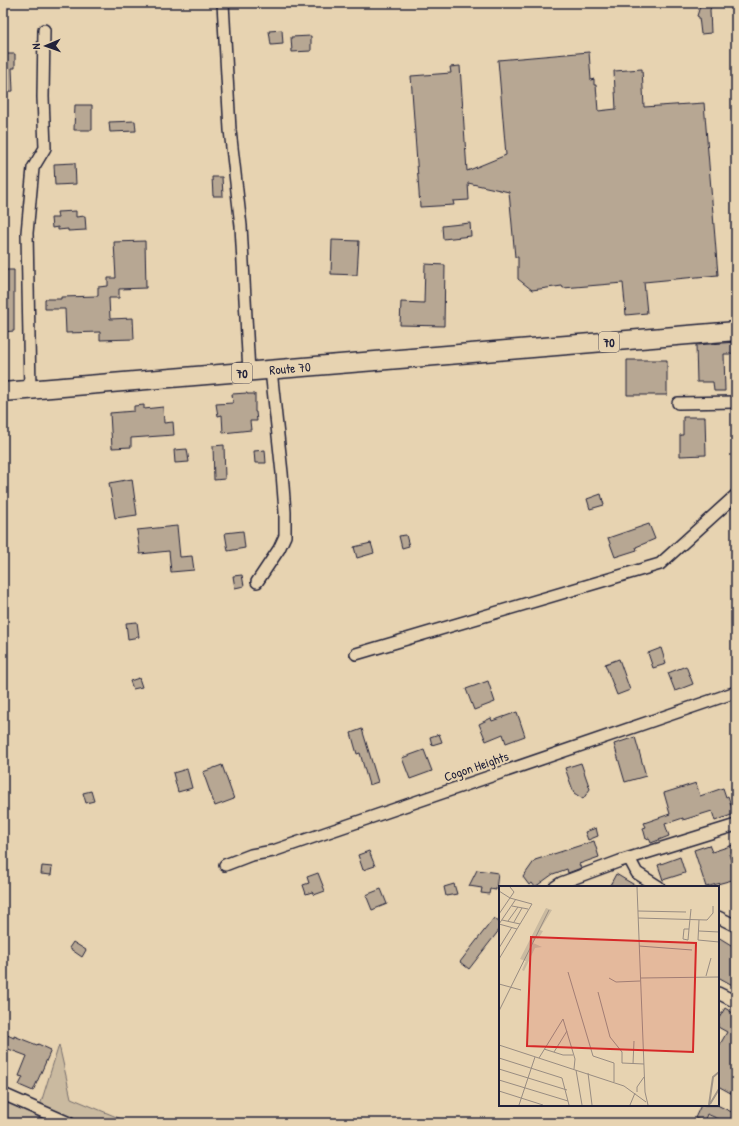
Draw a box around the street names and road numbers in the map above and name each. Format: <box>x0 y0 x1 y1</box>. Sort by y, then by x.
road number: 70 <box>599 332 619 352</box>
street label: Route 70 <box>269 357 312 379</box>
road number: 70 <box>232 363 252 383</box>
street label: Cogon Heights <box>441 747 511 785</box>

